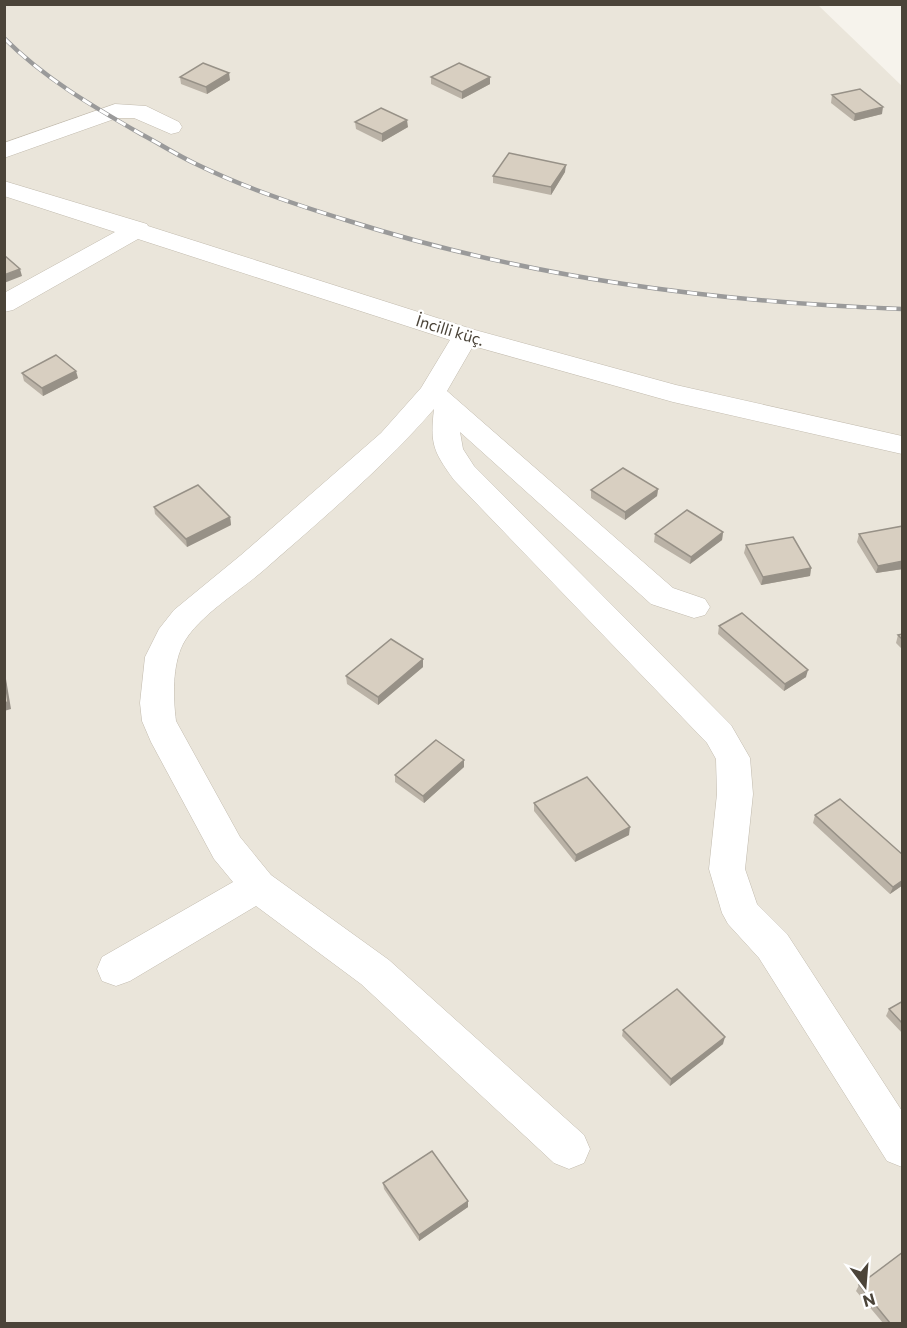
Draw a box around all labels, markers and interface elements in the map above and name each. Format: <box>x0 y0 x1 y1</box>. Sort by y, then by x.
street label: İncilli küç. <box>414 310 487 349</box>
north arrow <box>835 1256 895 1316</box>
text: N <box>861 1290 878 1312</box>

